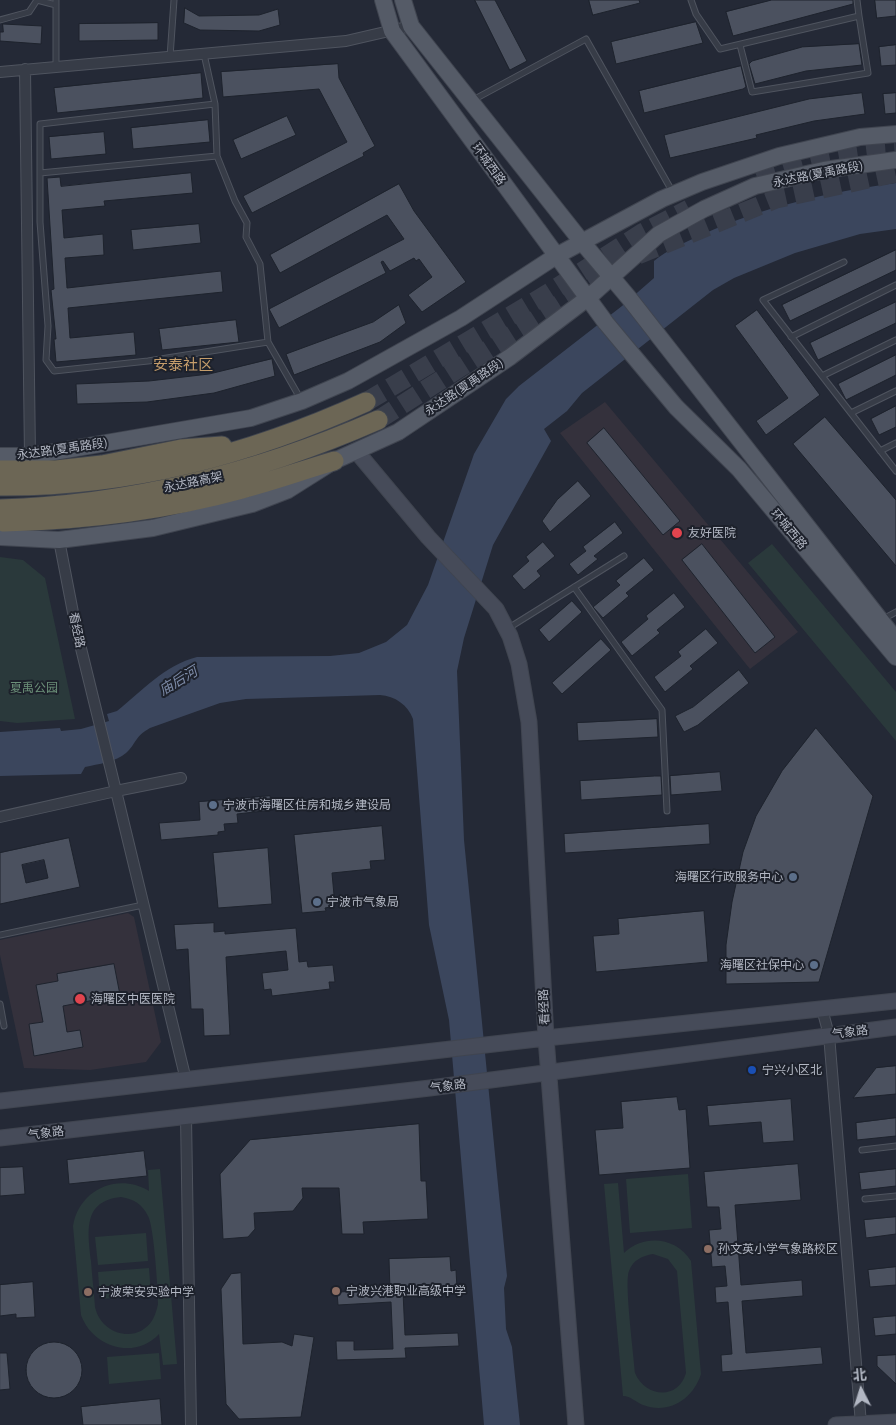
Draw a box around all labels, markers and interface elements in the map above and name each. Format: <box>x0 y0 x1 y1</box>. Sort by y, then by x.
street label: 环城西路 <box>469 140 509 188</box>
street label: 永达路(夏禹路段) <box>772 158 864 190</box>
street label: 永达路(夏禹路段) <box>422 355 506 419</box>
district label: 安泰社区 <box>153 356 213 374</box>
street label: 永达路(夏禹路段) <box>16 435 108 463</box>
street label: 永达路高架 <box>162 469 224 495</box>
street label: 环城西路 <box>768 506 810 552</box>
marker: 友好医院 <box>670 526 684 540</box>
place label: 友好医院 <box>688 526 736 540</box>
street label: 看经路 <box>66 611 88 649</box>
water label: 庙后河 <box>156 663 200 699</box>
park label: 夏禹公园 <box>10 681 58 695</box>
place label: 宁波市海曙区住房和城乡建设局 <box>223 798 391 812</box>
marker: 宁波市海曙区住房和城乡建设局 <box>207 799 219 811</box>
place label: 海曙区行政服务中心 <box>675 870 783 884</box>
marker: 海曙区行政服务中心 <box>787 871 799 883</box>
place label: 宁波市气象局 <box>327 895 399 909</box>
marker: 宁波市气象局 <box>311 896 323 908</box>
place label: 海曙区社保中心 <box>720 958 804 972</box>
marker: 海曙区社保中心 <box>808 959 820 971</box>
street label: 看经路 <box>536 989 552 1025</box>
marker: 海曙区中医医院 <box>73 992 87 1006</box>
place label: 海曙区中医医院 <box>91 992 175 1006</box>
street label: 气象路 <box>831 1023 869 1041</box>
place label: 宁兴小区北 <box>762 1063 822 1077</box>
marker: 宁兴小区北 <box>746 1064 758 1076</box>
street label: 气象路 <box>429 1077 467 1095</box>
street label: 气象路 <box>27 1124 65 1142</box>
place label: 孙文英小学气象路校区 <box>718 1242 838 1256</box>
marker: 孙文英小学气象路校区 <box>702 1243 714 1255</box>
place label: 宁波兴港职业高级中学 <box>346 1284 466 1298</box>
place label: 宁波荣安实验中学 <box>98 1285 194 1299</box>
marker: 宁波兴港职业高级中学 <box>330 1285 342 1297</box>
marker: 宁波荣安实验中学 <box>82 1286 94 1298</box>
north arrow <box>836 1365 886 1415</box>
text: 北 <box>852 1366 867 1384</box>

